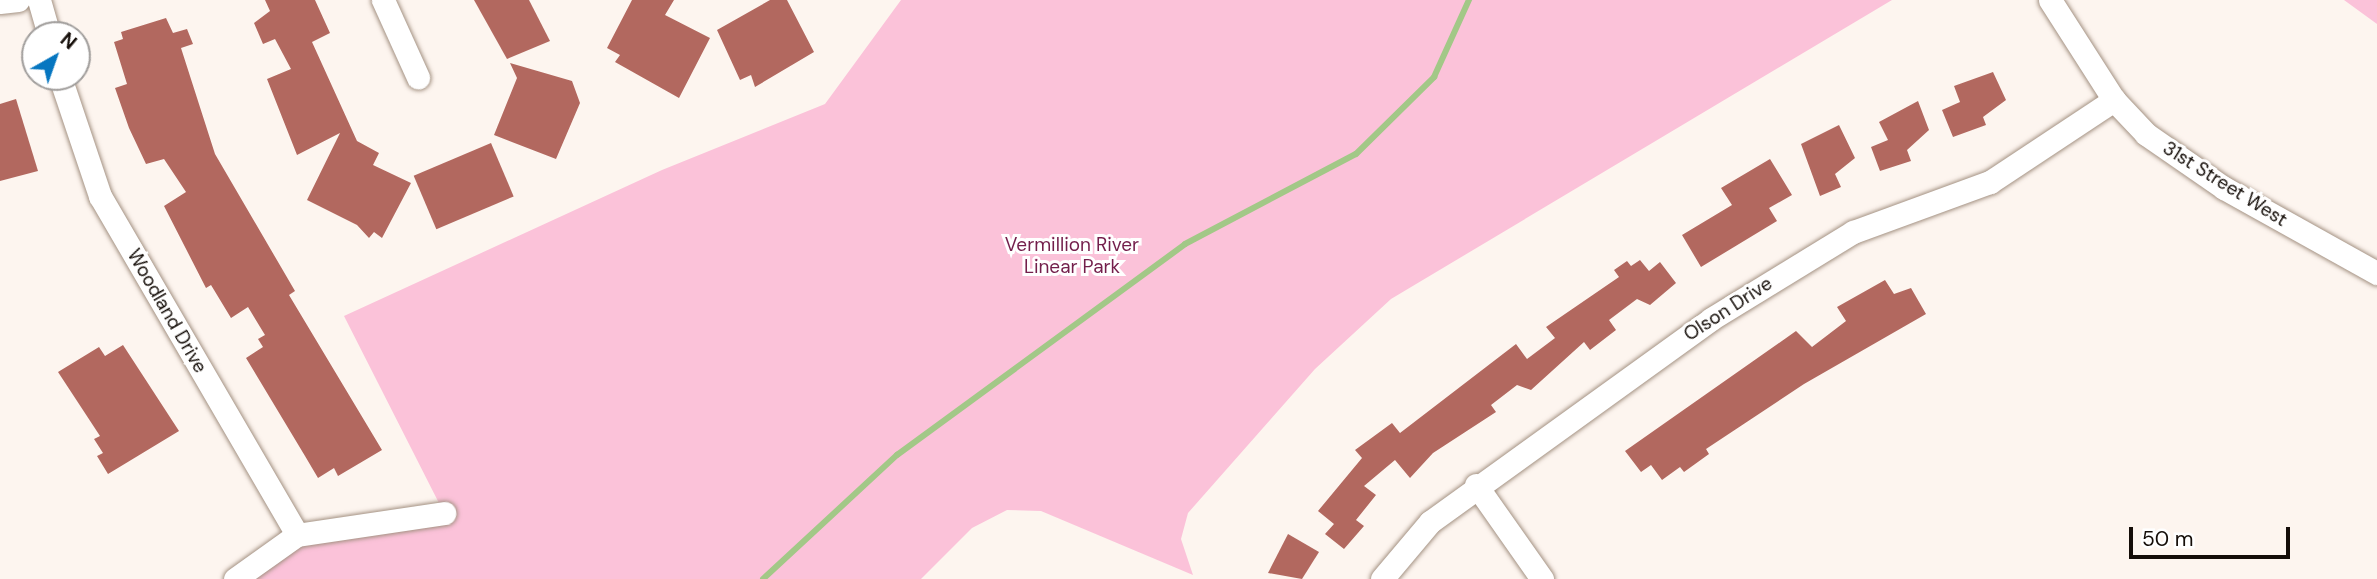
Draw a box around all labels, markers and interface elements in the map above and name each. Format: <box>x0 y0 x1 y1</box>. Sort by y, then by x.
north arrow <box>21 21 91 91</box>
text: N <box>55 27 82 55</box>
street label: 31st Street West <box>2159 137 2291 231</box>
park label: Vermillion River Linear Park <box>1005 234 1139 278</box>
street label: Woodland Drive <box>122 245 212 377</box>
street label: Olson Drive <box>1680 272 1776 346</box>
scale bar <box>2132 512 2293 556</box>
text: 50 m <box>2142 525 2193 553</box>

